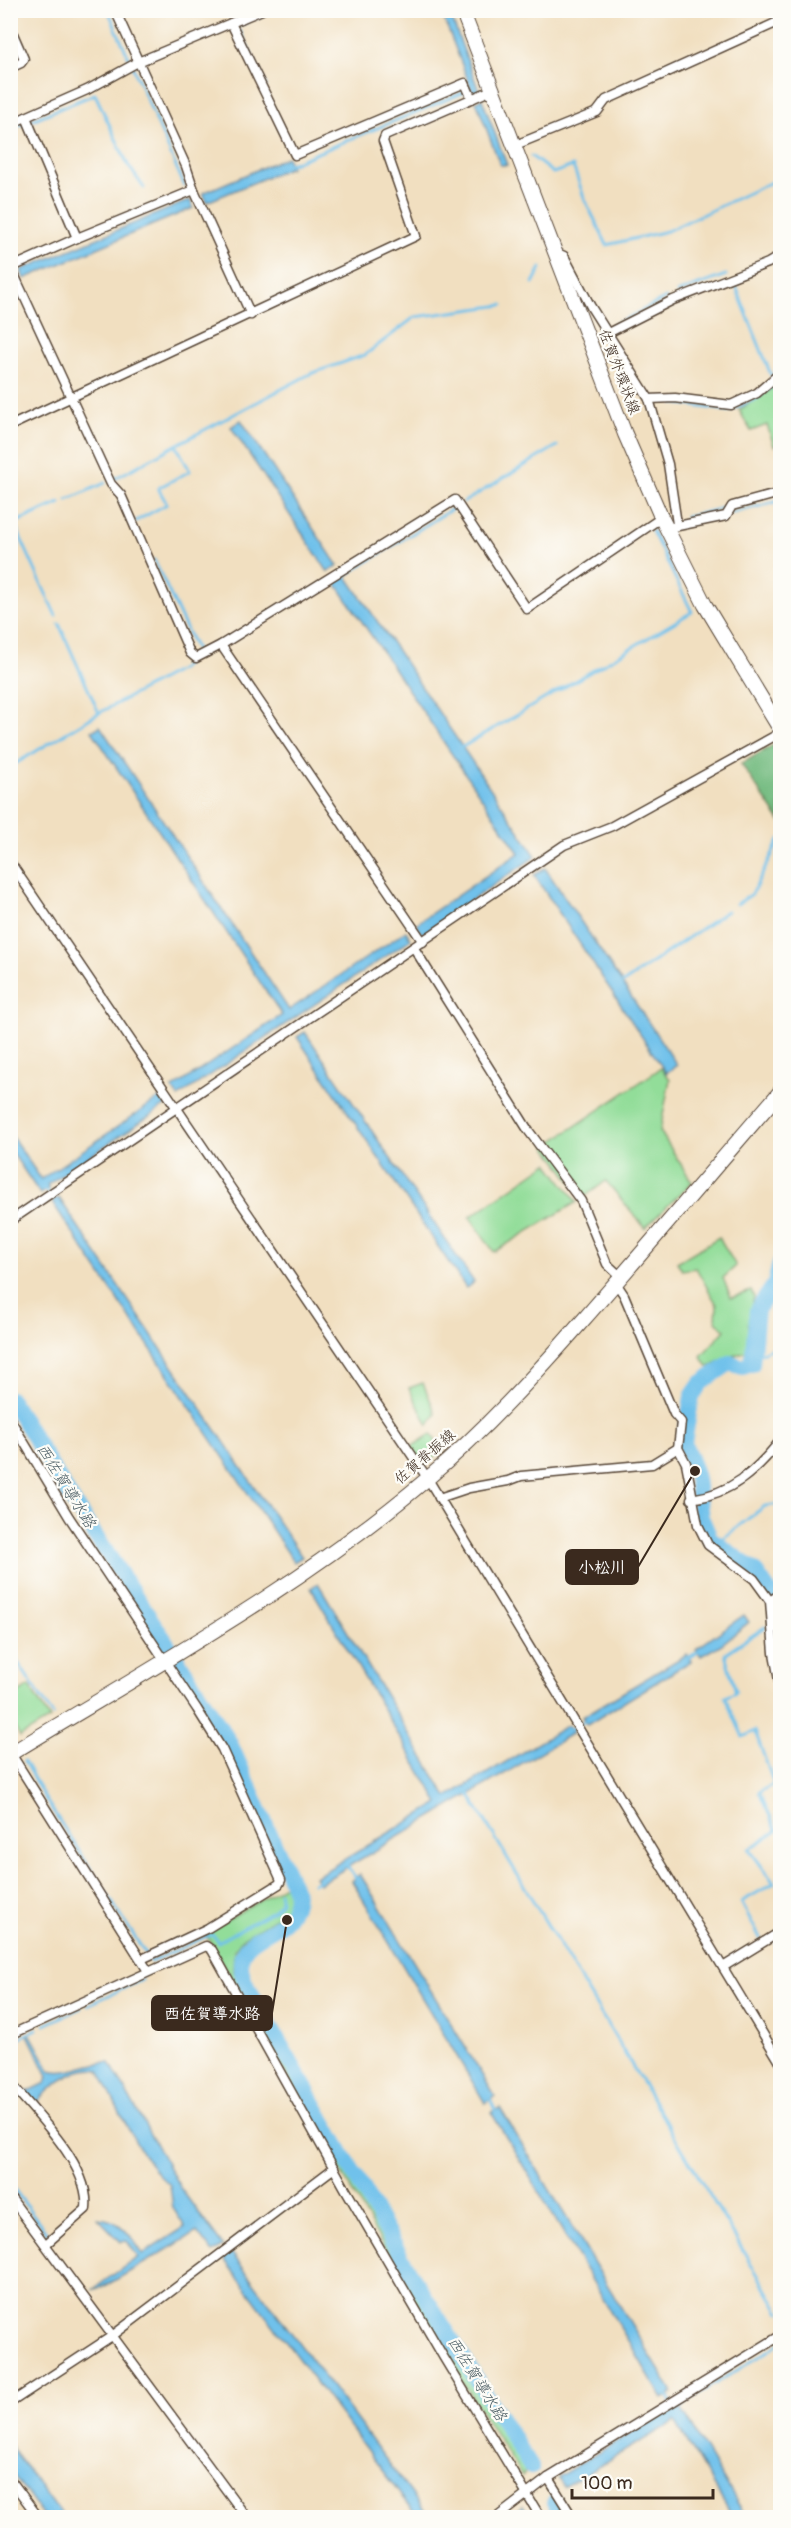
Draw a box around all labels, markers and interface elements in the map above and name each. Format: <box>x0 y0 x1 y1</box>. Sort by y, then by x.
street label: 佐賀外環状線 <box>594 327 644 417</box>
street label: 佐賀脊振線 <box>390 1425 460 1489</box>
water label: 西佐賀導水路 <box>32 1440 100 1533</box>
callout: 小松川 <box>566 1550 638 1584</box>
text: 小松川 <box>578 1558 626 1578</box>
callout: 西佐賀導水路 <box>152 1996 272 2030</box>
text: 西佐賀導水路 <box>164 2004 260 2024</box>
water label: 西佐賀導水路 <box>443 2333 511 2426</box>
scale bar <box>572 2462 713 2500</box>
text: 100 m <box>581 2472 633 2495</box>

